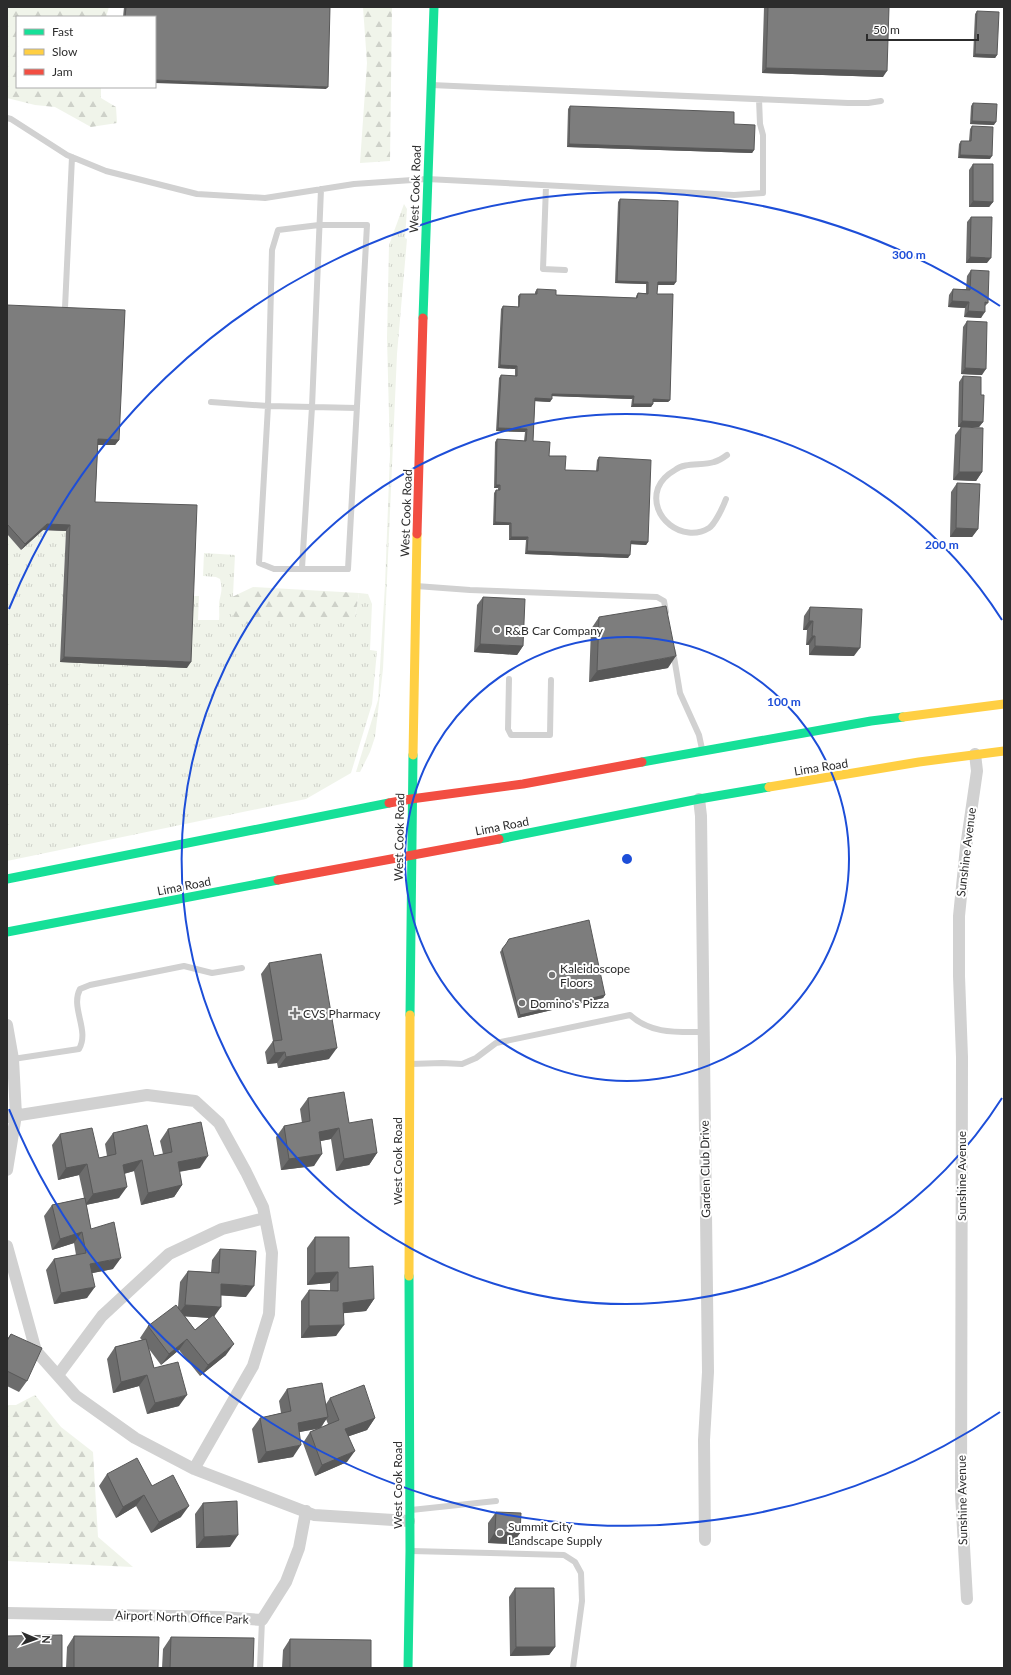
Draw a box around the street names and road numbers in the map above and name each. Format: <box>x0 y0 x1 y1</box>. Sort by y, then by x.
street label: West Cook Road <box>406 145 424 233</box>
street label: West Cook Road <box>397 469 415 557</box>
street label: Lima Road <box>793 755 849 779</box>
street label: West Cook Road <box>391 793 407 881</box>
street label: Sunshine Avenue <box>953 806 979 898</box>
street label: Lima Road <box>474 813 530 839</box>
street label: Lima Road <box>156 873 212 899</box>
street label: West Cook Road <box>390 1117 405 1205</box>
street label: Garden Club Drive <box>697 1120 713 1218</box>
street label: Sunshine Avenue <box>954 1131 969 1221</box>
street label: West Cook Road <box>390 1441 405 1529</box>
street label: Sunshine Avenue <box>954 1455 970 1545</box>
street label: Airport North Office Park <box>115 1607 250 1627</box>

